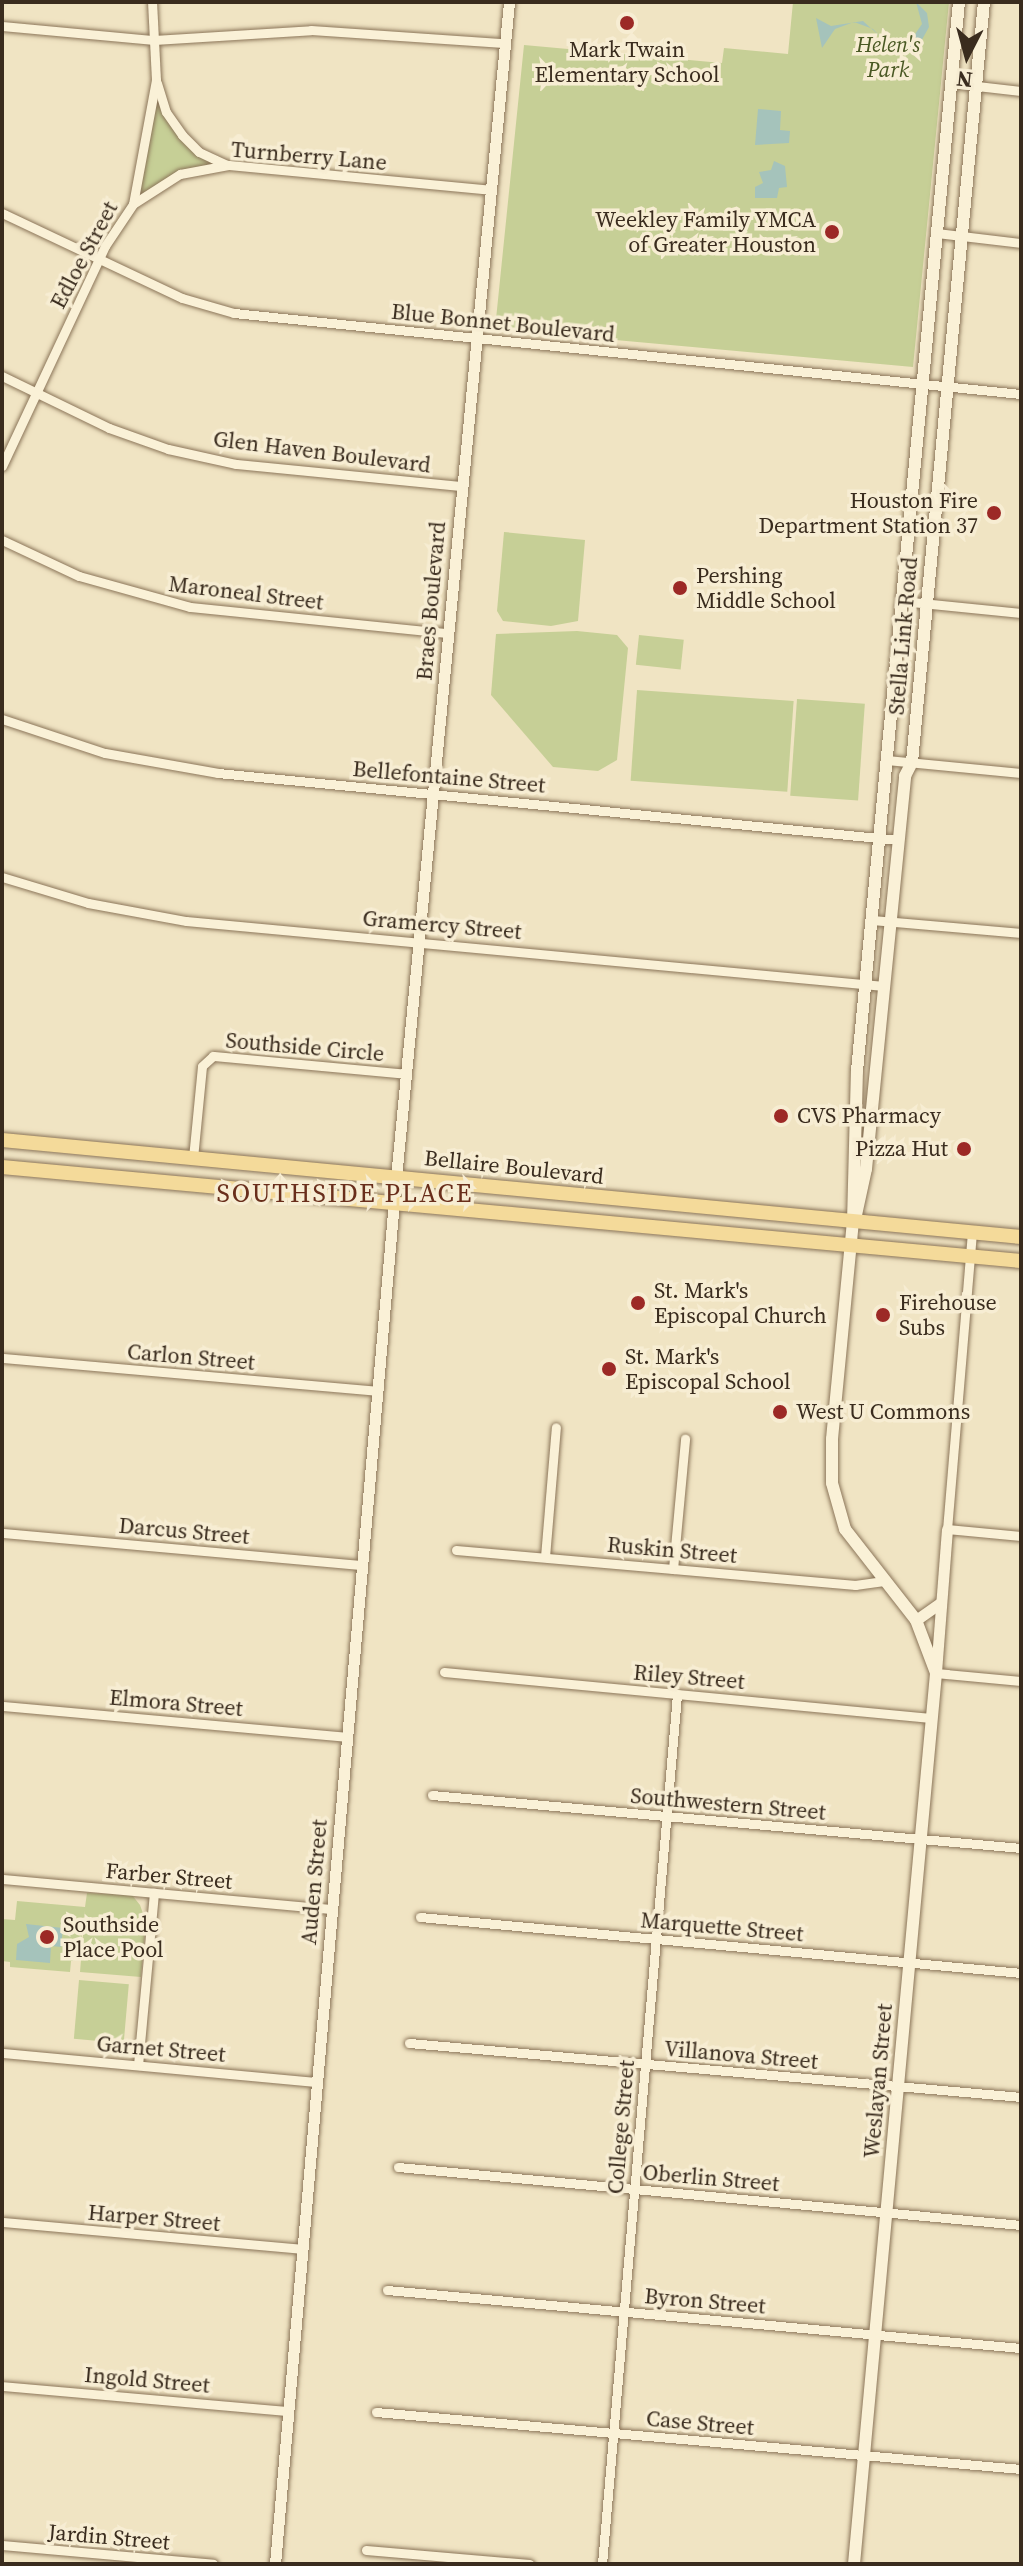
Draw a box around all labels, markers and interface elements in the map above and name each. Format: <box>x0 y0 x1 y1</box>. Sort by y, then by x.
marker: Mark Twain Elementary School <box>618 14 636 32</box>
north arrow <box>927 16 1007 96</box>
park label: Helen's Park <box>856 31 920 82</box>
place label: Mark Twain Elementary School <box>535 36 719 88</box>
text: N <box>955 64 974 96</box>
street label: Turnberry Lane <box>230 136 388 176</box>
street label: Edloe Street <box>45 197 123 313</box>
place label: Weekley Family YMCA of Greater Houston <box>594 206 816 258</box>
marker: Weekley Family YMCA of Greater Houston <box>823 223 841 241</box>
street label: Blue Bonnet Boulevard <box>390 298 616 348</box>
street label: Glen Haven Boulevard <box>212 426 432 478</box>
place label: Houston Fire Department Station 37 <box>758 487 978 538</box>
marker: Houston Fire Department Station 37 <box>985 504 1003 522</box>
street label: Braes Boulevard <box>411 520 451 682</box>
street label: Stella Link Road <box>883 556 923 716</box>
place label: Pershing Middle School <box>696 562 836 614</box>
street label: Maroneal Street <box>167 570 325 616</box>
marker: Pershing Middle School <box>671 579 689 597</box>
street label: Bellefontaine Street <box>352 755 546 799</box>
street label: Gramercy Street <box>362 905 522 945</box>
street label: Southside Circle <box>225 1027 385 1067</box>
place label: CVS Pharmacy <box>797 1103 941 1129</box>
marker: CVS Pharmacy <box>772 1107 790 1125</box>
place label: Pizza Hut <box>855 1136 948 1162</box>
marker: Pizza Hut <box>955 1140 973 1158</box>
street label: Bellaire Boulevard <box>423 1144 605 1190</box>
district label: SOUTHSIDE PLACE <box>216 1178 474 1210</box>
place label: St. Mark's Episcopal Church <box>654 1277 827 1328</box>
place label: Firehouse Subs <box>899 1289 997 1340</box>
marker: St. Mark's Episcopal Church <box>629 1294 647 1312</box>
marker: Firehouse Subs <box>874 1306 892 1324</box>
street label: Carlon Street <box>126 1338 256 1376</box>
place label: St. Mark's Episcopal School <box>625 1343 791 1394</box>
marker: St. Mark's Episcopal School <box>600 1360 618 1378</box>
place label: West U Commons <box>796 1399 970 1425</box>
marker: West U Commons <box>771 1403 789 1421</box>
street label: Darcus Street <box>118 1512 250 1550</box>
street label: Ruskin Street <box>606 1531 738 1569</box>
street label: Riley Street <box>632 1659 746 1695</box>
street label: Elmora Street <box>108 1684 244 1722</box>
street label: Southwestern Street <box>629 1782 827 1826</box>
street label: Auden Street <box>295 1818 333 1946</box>
street label: Farber Street <box>104 1857 234 1895</box>
street label: Marquette Street <box>639 1907 805 1947</box>
place label: Southside Place Pool <box>63 1911 164 1962</box>
marker: Southside Place Pool <box>38 1928 56 1946</box>
street label: Weslayan Street <box>858 2003 898 2159</box>
street label: Garnet Street <box>96 2030 226 2068</box>
street label: Villanova Street <box>663 2035 819 2075</box>
street label: College Street <box>602 2059 640 2195</box>
street label: Oberlin Street <box>642 2159 780 2197</box>
street label: Harper Street <box>87 2199 221 2237</box>
street label: Byron Street <box>643 2283 767 2319</box>
street label: Ingold Street <box>83 2361 211 2399</box>
street label: Case Street <box>645 2405 755 2441</box>
street label: Jardin Street <box>47 2519 171 2555</box>

